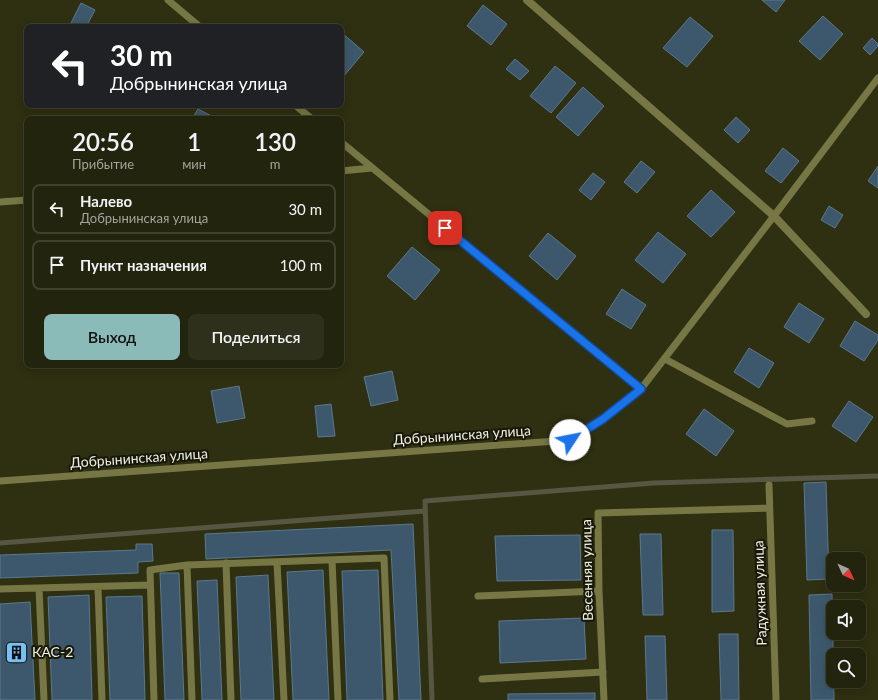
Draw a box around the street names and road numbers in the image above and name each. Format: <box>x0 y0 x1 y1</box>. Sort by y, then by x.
street label: Добрынинская улица <box>392 421 531 448</box>
street label: Добрынинская улица <box>69 444 208 471</box>
street label: Весенняя улица <box>577 519 596 621</box>
street label: Радужная улица <box>749 540 770 646</box>

